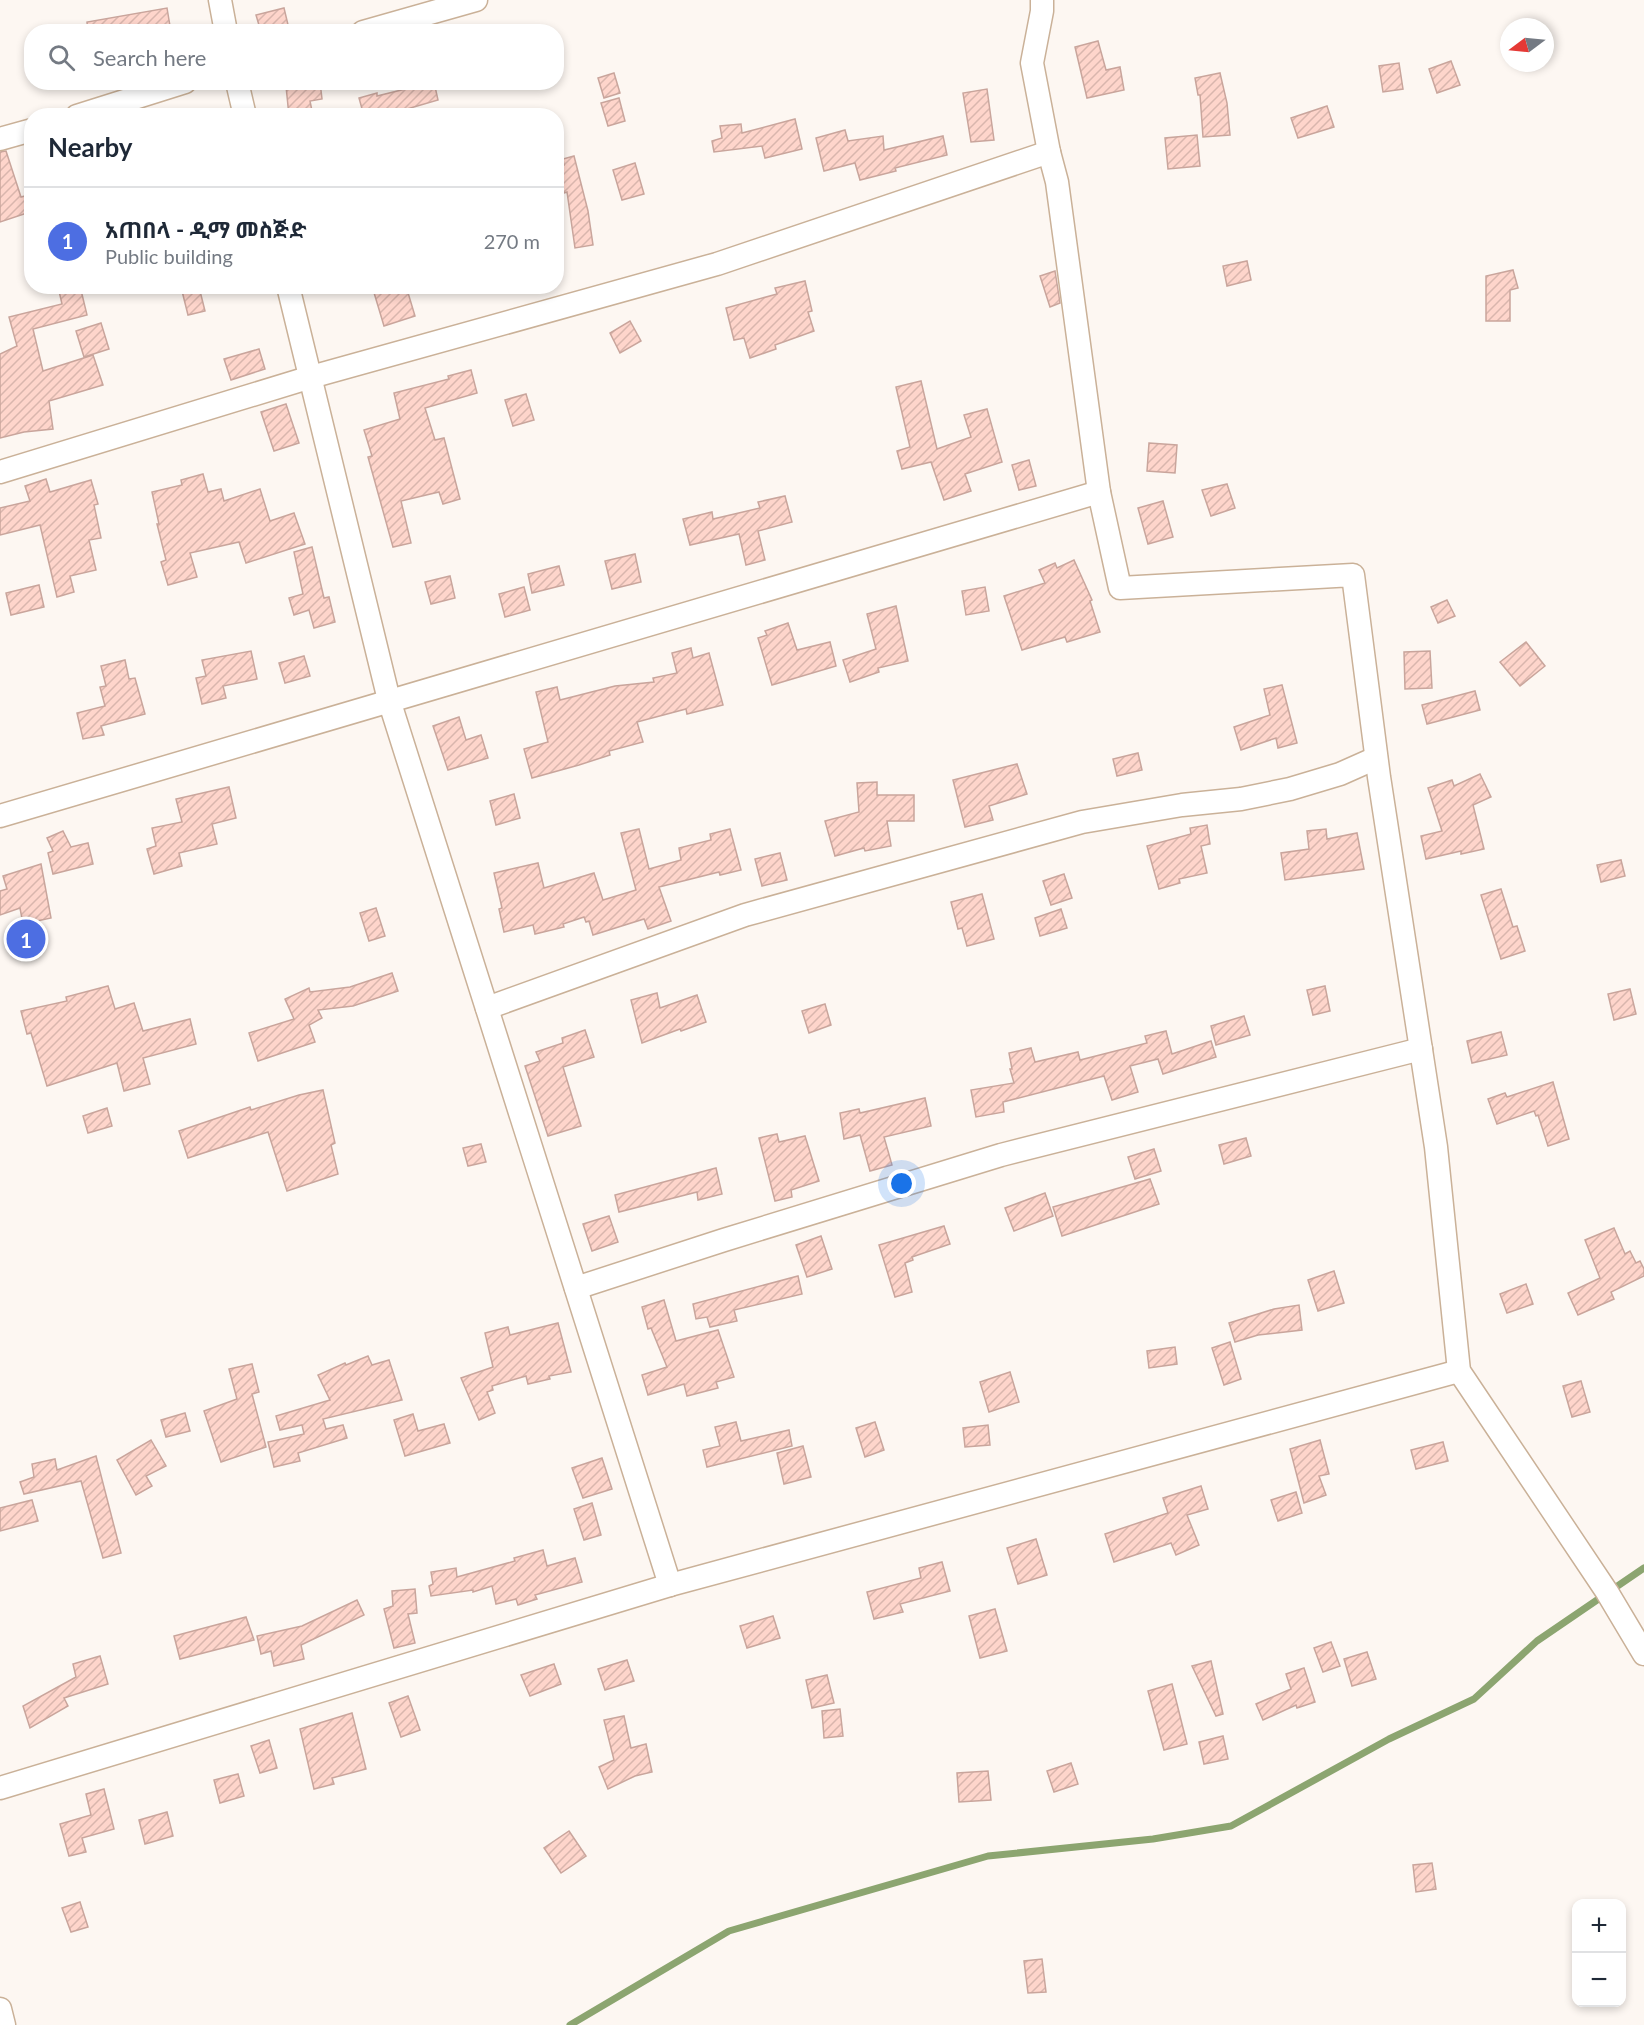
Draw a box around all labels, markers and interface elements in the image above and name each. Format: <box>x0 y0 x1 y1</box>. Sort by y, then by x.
north arrow <box>1500 18 1554 72</box>
search box <box>24 24 564 90</box>
icon: search <box>45 41 78 74</box>
text: Search here <box>93 44 206 71</box>
text: Nearby <box>48 131 133 163</box>
text: አጠበላ - ዲማ መስጅድ <box>105 216 307 243</box>
text: 1 <box>62 229 73 253</box>
text: 270 m <box>484 229 540 253</box>
text: Public building <box>105 244 233 268</box>
pin: 1 <box>6 916 46 962</box>
your location <box>887 1169 916 1198</box>
map controls <box>1572 1899 1626 2007</box>
button: + <box>1572 1899 1626 1953</box>
button: − <box>1572 1953 1626 2007</box>

